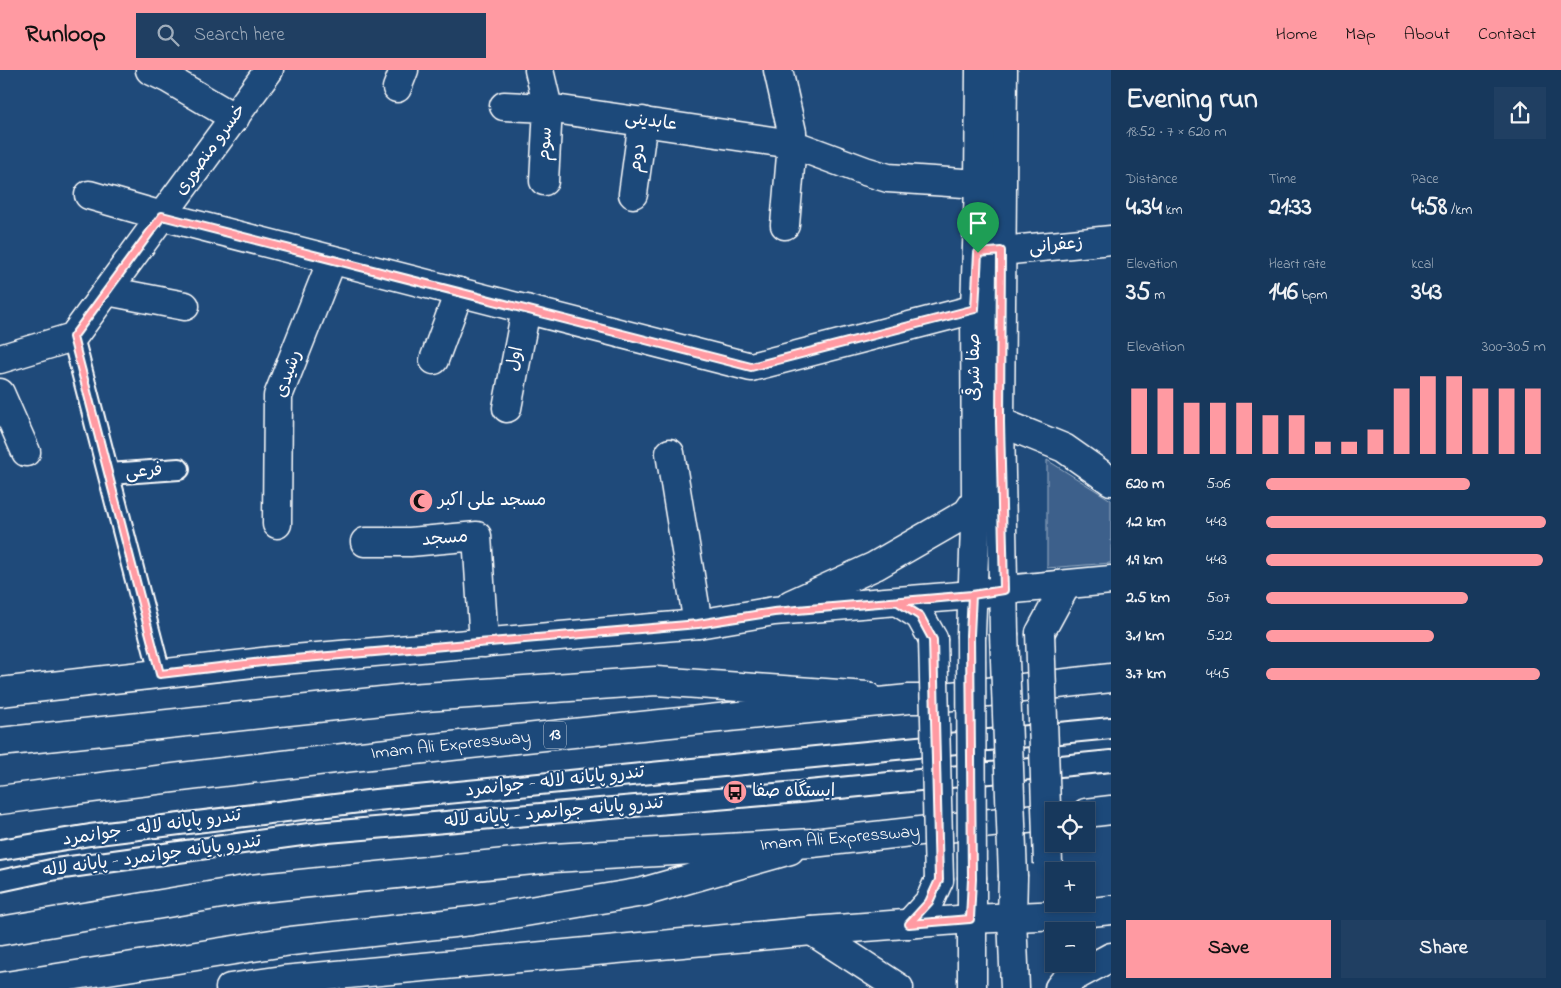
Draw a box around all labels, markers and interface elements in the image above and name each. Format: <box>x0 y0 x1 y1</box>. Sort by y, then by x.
search box <box>136 13 486 58</box>
text: Runloop <box>25 18 106 53</box>
icon: search <box>154 21 182 49</box>
text: Search here <box>194 22 285 49</box>
text: Home <box>1276 22 1317 48</box>
text: Map <box>1345 22 1376 48</box>
text: About <box>1404 22 1450 48</box>
text: Contact <box>1478 22 1536 48</box>
text: Evening run <box>1126 80 1258 121</box>
button: share <box>1494 87 1546 139</box>
street label: خسرو منصوری <box>169 99 253 201</box>
street label: عابدینی <box>623 105 679 139</box>
text: 18:52 · 7 × 620 m <box>1126 120 1227 144</box>
street label: سوم <box>532 126 560 162</box>
street label: دوم <box>623 142 653 174</box>
text: Distance <box>1126 169 1178 190</box>
text: Time <box>1269 169 1296 190</box>
text: Pace <box>1411 169 1439 190</box>
text: 4.34 <box>1126 190 1162 226</box>
text: 21:33 <box>1269 190 1312 226</box>
text: 4:58 <box>1411 190 1447 226</box>
text: km <box>1162 200 1183 221</box>
text: /km <box>1447 200 1472 221</box>
pin <box>957 202 999 253</box>
icon: arrive <box>964 209 992 237</box>
street label: زعفرانی <box>1028 230 1084 262</box>
text: Elevation <box>1126 254 1177 275</box>
text: Heart rate <box>1269 254 1326 275</box>
text: kcal <box>1411 254 1434 275</box>
text: 35 <box>1126 275 1151 311</box>
text: 146 <box>1269 275 1298 311</box>
text: 343 <box>1411 275 1442 311</box>
text: m <box>1151 285 1165 306</box>
text: bpm <box>1298 285 1327 306</box>
street label: صفا شرقی <box>961 333 988 401</box>
text: Elevation <box>1126 335 1185 359</box>
text: 300–305 m <box>1482 335 1546 359</box>
street label: اول <box>501 344 531 374</box>
street label: رشیدی <box>269 347 309 401</box>
street label: فرعی <box>125 458 163 486</box>
text: 620 m <box>1126 472 1164 496</box>
text: 5:06 <box>1206 472 1230 496</box>
mosque icon: مسجد علی اکبر <box>408 488 434 514</box>
place label: مسجد علی اکبر <box>436 488 546 514</box>
text: 1.2 km <box>1126 510 1166 534</box>
text: 4:43 <box>1206 510 1227 534</box>
street label: مسجد <box>421 524 469 554</box>
text: 1.9 km <box>1126 548 1163 572</box>
text: 4:43 <box>1206 548 1227 572</box>
text: 2.5 km <box>1126 586 1170 610</box>
text: 5:07 <box>1206 586 1230 610</box>
text: 3.1 km <box>1126 624 1164 648</box>
text: 5:22 <box>1206 624 1232 648</box>
text: 3.7 km <box>1126 662 1166 686</box>
text: 4:45 <box>1206 662 1230 686</box>
road number: 13 <box>544 722 566 748</box>
street label: Imam Ali Expressway <box>370 725 532 767</box>
street label: تندرو پایانه لاله - جوانمرد <box>464 760 647 804</box>
bus stop icon: ایستگاه صفا <box>722 779 748 805</box>
place label: ایستگاه صفا <box>752 779 835 805</box>
street label: تندرو پایانه جوانمرد - پایانه لاله <box>443 790 666 836</box>
street label: تندرو پایانه لاله - جوانمرد <box>61 802 244 853</box>
map controls <box>1045 802 1095 972</box>
button: locate <box>1045 802 1095 852</box>
street label: Imam Ali Expressway <box>759 819 921 859</box>
street label: تندرو پایانه جوانمرد - پایانه لاله <box>41 829 264 885</box>
button: + <box>1045 862 1095 912</box>
button: Save <box>1126 920 1331 978</box>
button: Share <box>1341 920 1546 978</box>
button: − <box>1045 922 1095 972</box>

